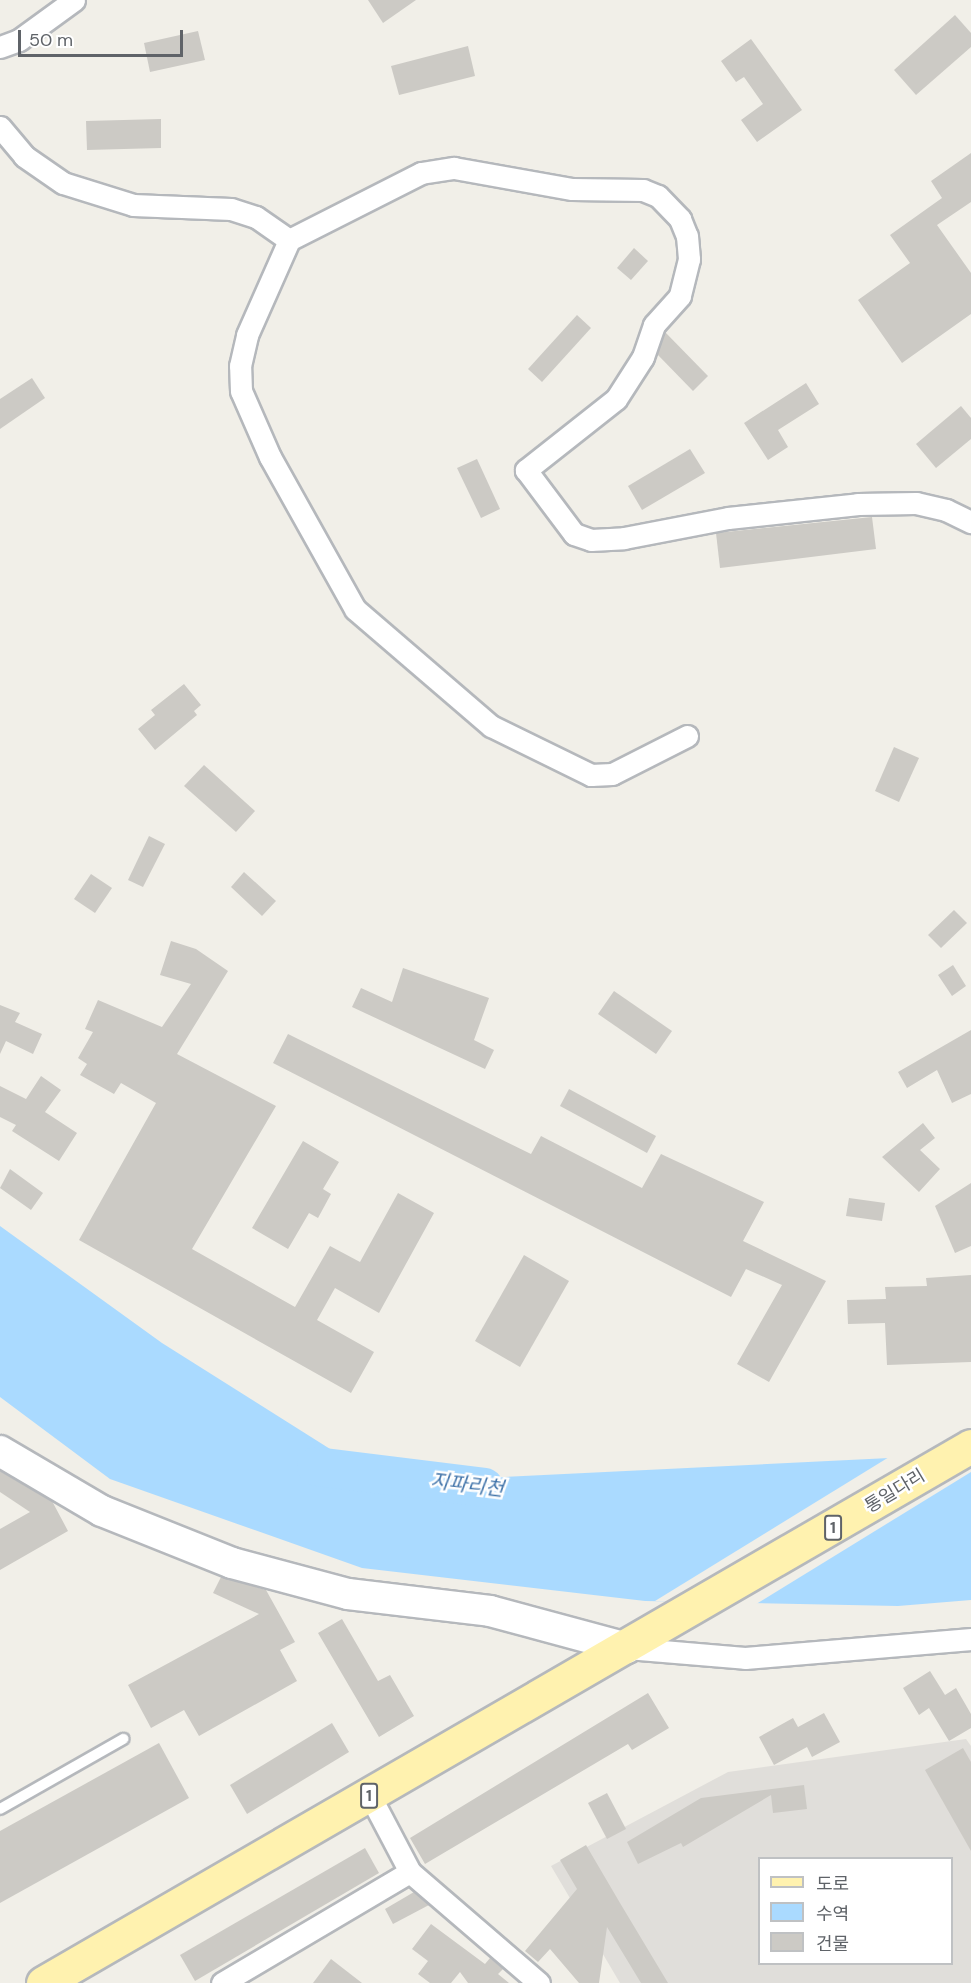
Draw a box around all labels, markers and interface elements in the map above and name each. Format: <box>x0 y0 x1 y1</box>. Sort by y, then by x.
scale bar <box>21 18 186 56</box>
text: 50 m <box>29 28 73 52</box>
street label: 통일다리 <box>861 1465 929 1517</box>
water label: 지파리천 <box>429 1469 505 1501</box>
road number: 1 <box>824 1515 842 1541</box>
road number: 1 <box>360 1783 378 1809</box>
legend <box>758 1857 953 1965</box>
text: 도로 <box>816 1872 849 1896</box>
text: 수역 <box>816 1902 849 1926</box>
text: 건물 <box>816 1932 849 1956</box>

